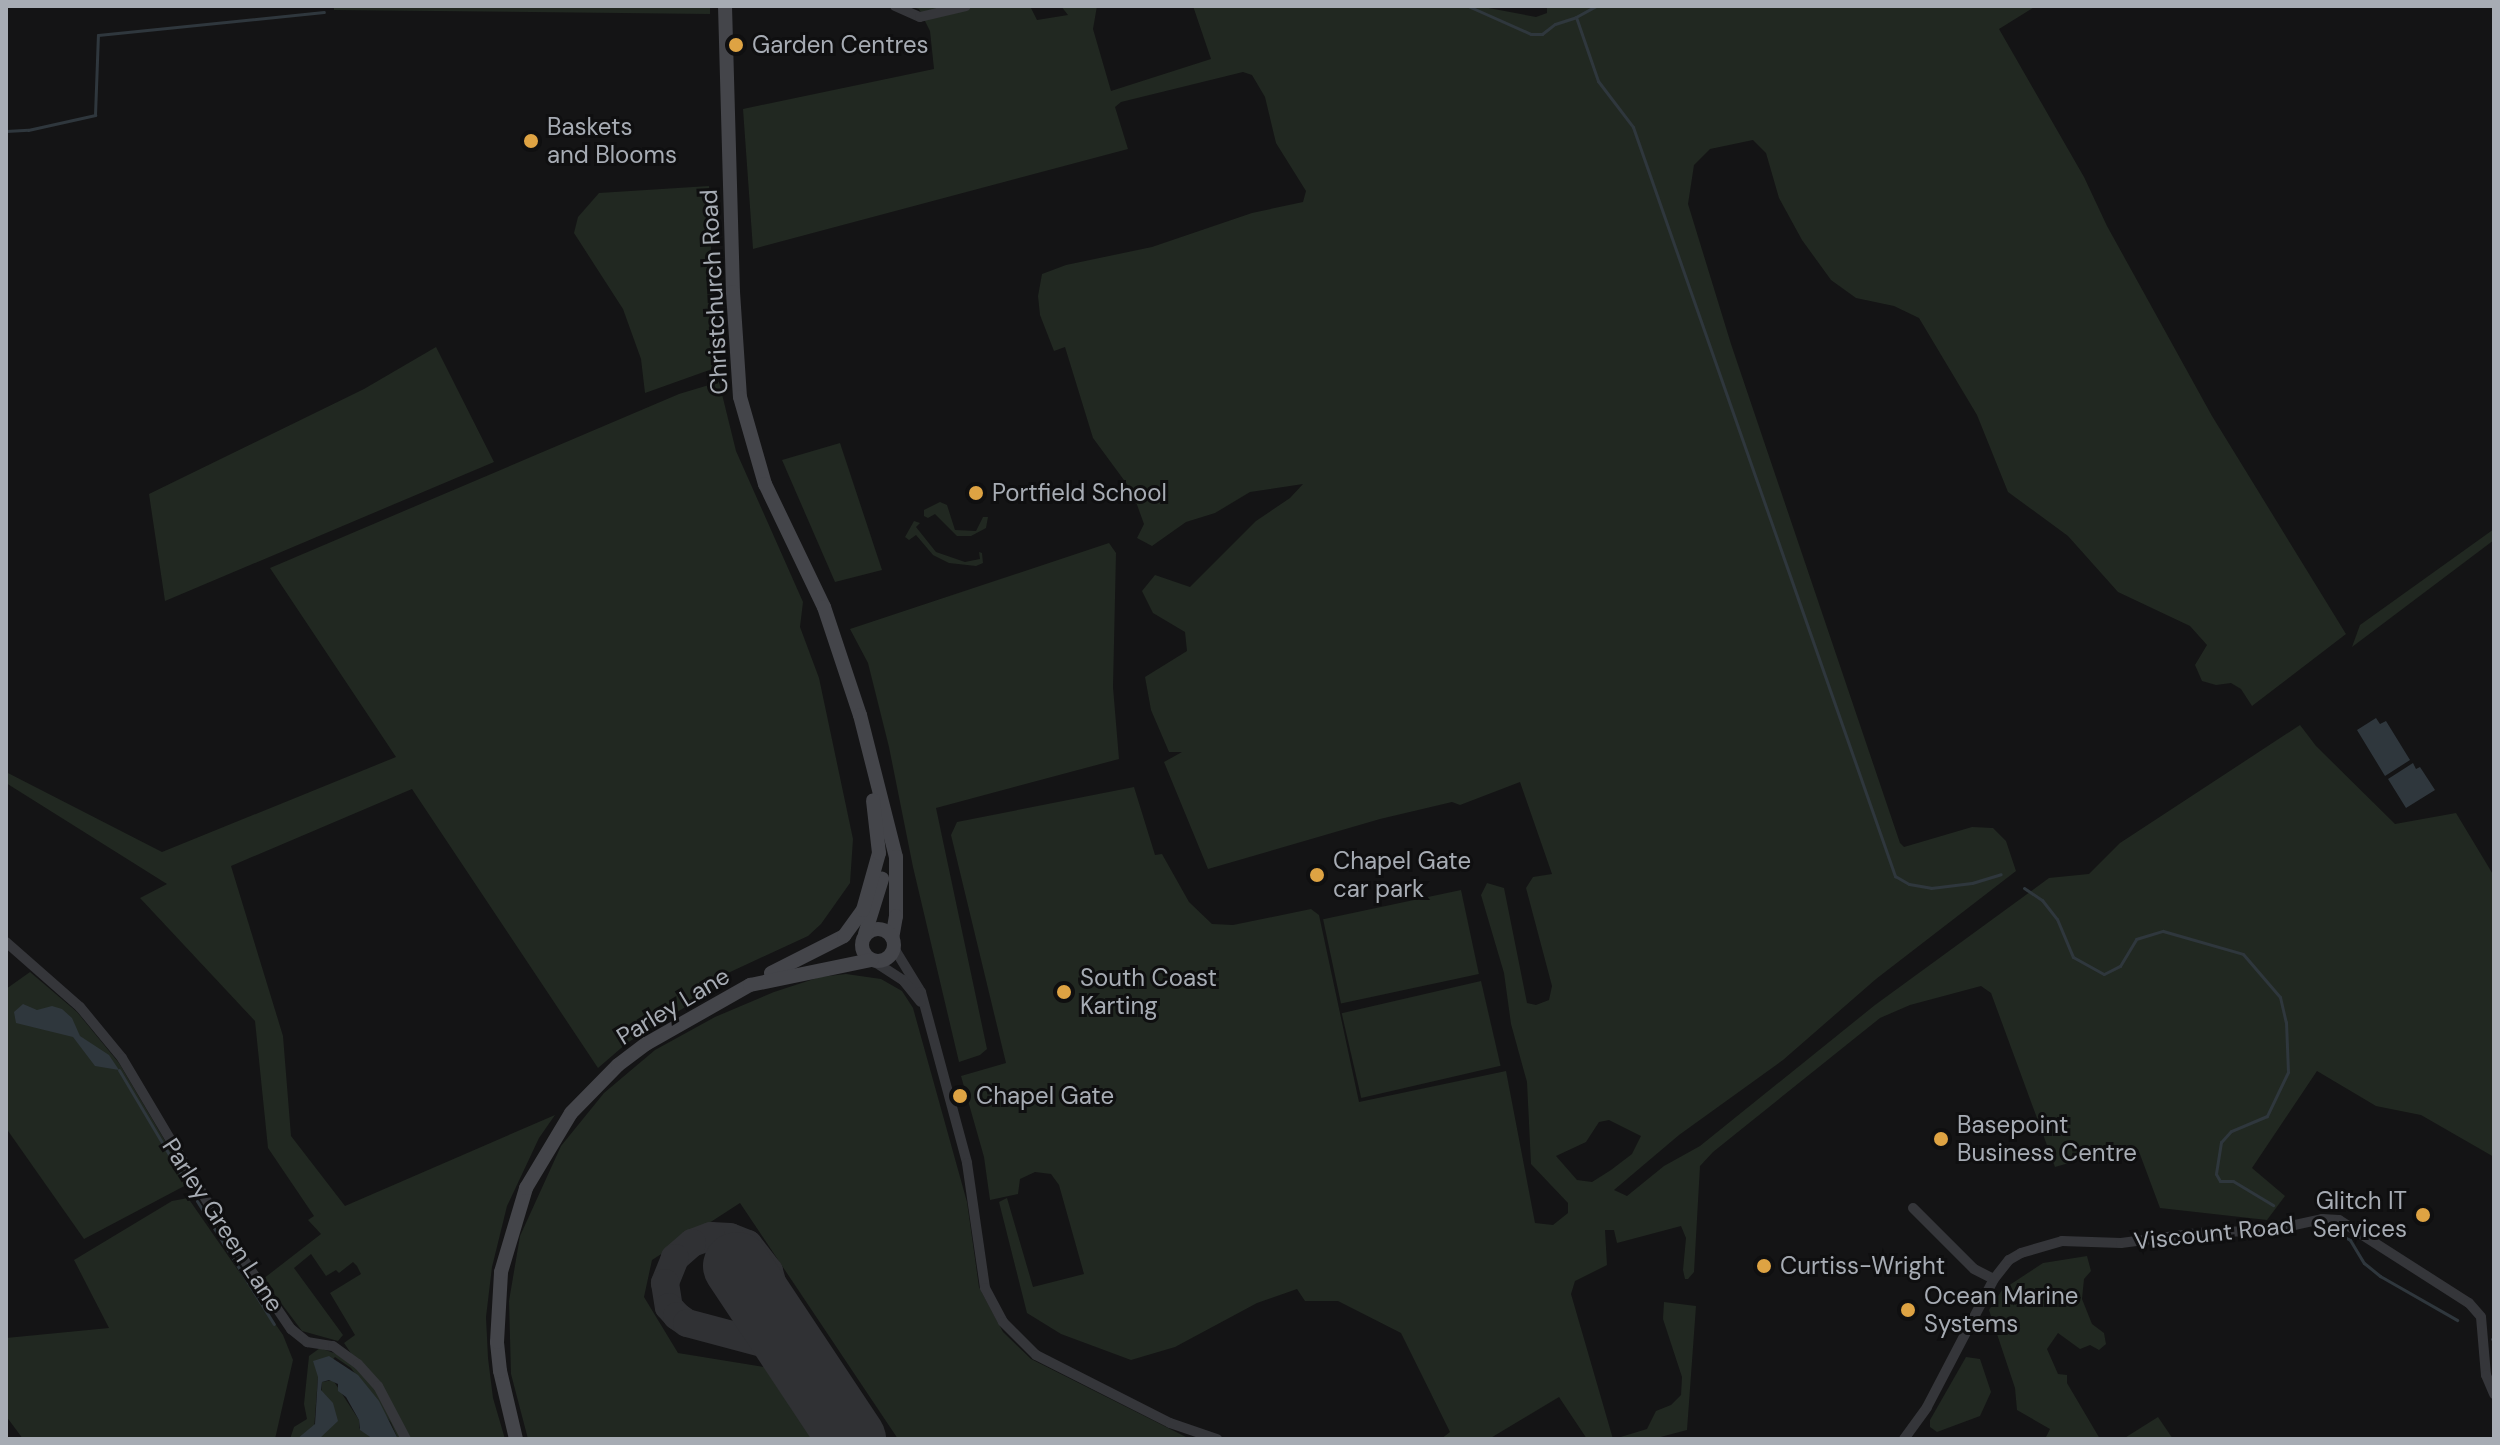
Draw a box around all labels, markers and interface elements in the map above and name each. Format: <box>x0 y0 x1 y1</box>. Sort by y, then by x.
place label: Garden Centres <box>752 31 929 59</box>
marker: Garden Centres <box>727 36 745 54</box>
place label: Baskets and Blooms <box>547 113 677 169</box>
marker: Baskets and Blooms <box>522 132 540 150</box>
street label: Christchurch Road <box>694 189 734 395</box>
place label: Portfield School <box>992 479 1167 507</box>
marker: Portfield School <box>967 484 985 502</box>
place label: Chapel Gate car park <box>1333 847 1471 903</box>
marker: Chapel Gate car park <box>1308 866 1326 884</box>
street label: Parley Lane <box>611 961 735 1051</box>
place label: South Coast Karting <box>1080 964 1217 1020</box>
marker: South Coast Karting <box>1055 983 1073 1001</box>
place label: Chapel Gate <box>976 1082 1114 1110</box>
marker: Chapel Gate <box>951 1087 969 1105</box>
place label: Basepoint Business Centre <box>1957 1111 2137 1167</box>
marker: Basepoint Business Centre <box>1932 1130 1950 1148</box>
street label: Parley Green Lane <box>156 1133 290 1317</box>
place label: Glitch IT Services <box>2313 1187 2407 1243</box>
marker: Glitch IT Services <box>2414 1206 2432 1224</box>
street label: Viscount Road <box>2132 1210 2296 1256</box>
place label: Curtiss-Wright <box>1780 1252 1945 1280</box>
marker: Curtiss-Wright <box>1755 1257 1773 1275</box>
place label: Ocean Marine Systems <box>1924 1282 2078 1338</box>
marker: Ocean Marine Systems <box>1899 1301 1917 1319</box>

